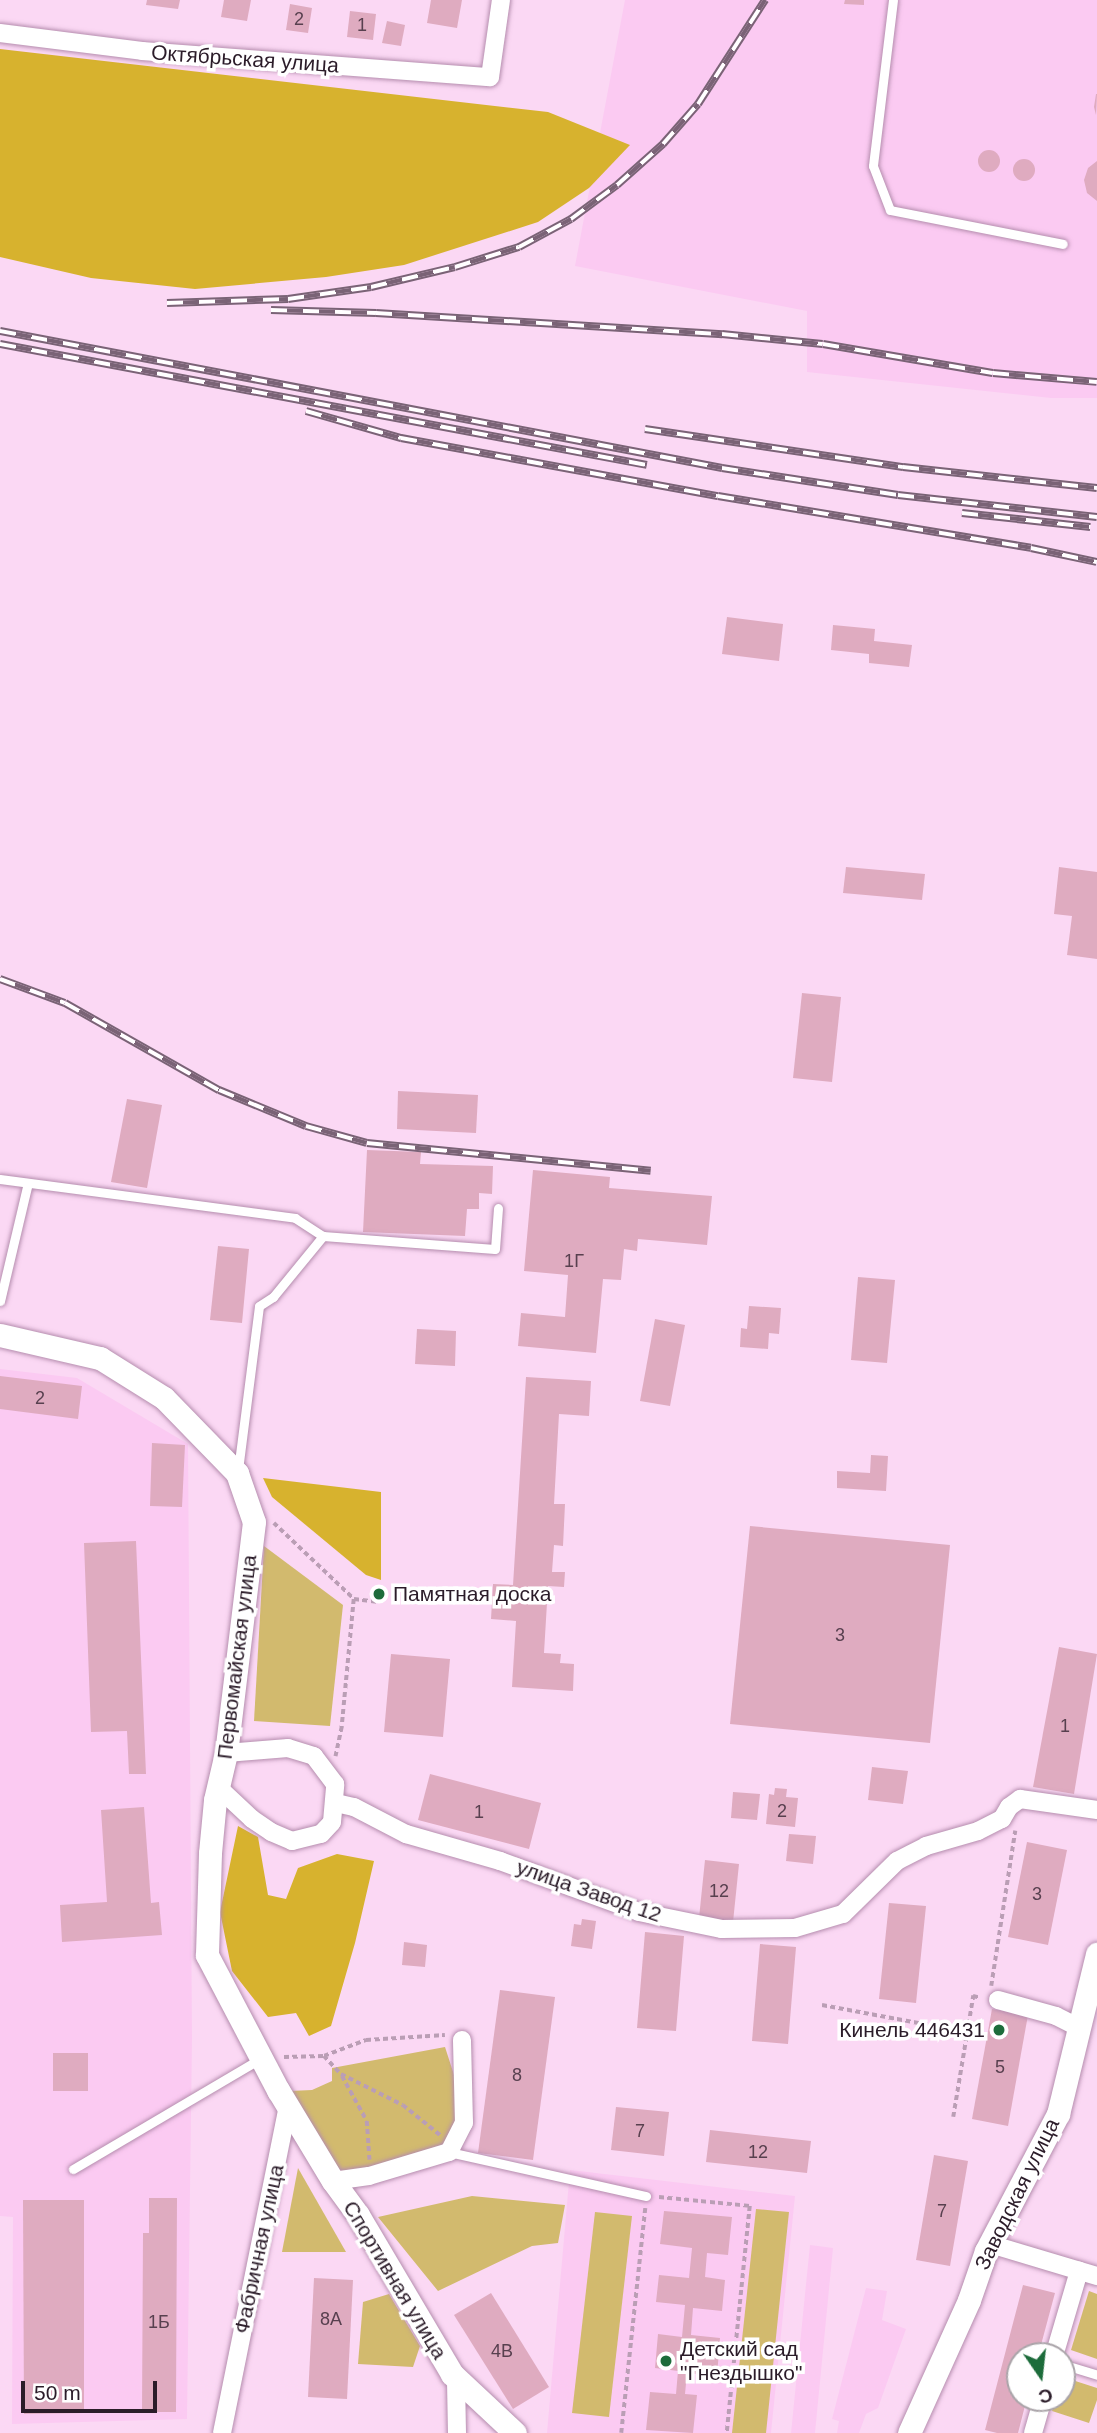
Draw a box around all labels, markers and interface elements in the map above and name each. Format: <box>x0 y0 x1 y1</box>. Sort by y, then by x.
house number: 2 <box>294 8 304 30</box>
house number: 1 <box>357 14 367 36</box>
street label: Октябрьская улица <box>150 40 340 78</box>
house number: 1Г <box>564 1250 584 1272</box>
house number: 2 <box>35 1387 45 1409</box>
street label: Первомайская улица <box>212 1553 262 1761</box>
place label: Памятная доска <box>393 1581 551 1607</box>
marker: Памятная доска <box>371 1586 387 1602</box>
house number: 3 <box>835 1624 845 1646</box>
house number: 1 <box>1060 1715 1070 1737</box>
house number: 2 <box>777 1800 787 1822</box>
house number: 1 <box>474 1801 484 1823</box>
street label: улица Завод 12 <box>513 1854 665 1928</box>
house number: 12 <box>709 1880 729 1902</box>
house number: 3 <box>1032 1883 1042 1905</box>
place label: Кинель 446431 <box>839 2017 985 2043</box>
marker: Кинель 446431 <box>991 2022 1007 2038</box>
house number: 5 <box>995 2056 1005 2078</box>
house number: 8 <box>512 2064 522 2086</box>
street label: Заводская улица <box>969 2114 1065 2274</box>
house number: 7 <box>635 2120 645 2142</box>
house number: 12 <box>748 2141 768 2163</box>
street label: Фабричная улица <box>229 2162 289 2336</box>
street label: Спортивная улица <box>338 2196 452 2364</box>
house number: 7 <box>937 2200 947 2222</box>
house number: 8А <box>320 2308 342 2330</box>
house number: 1Б <box>148 2311 170 2333</box>
place label: Детский сад "Гнездышко" <box>680 2336 802 2386</box>
house number: 4В <box>491 2340 513 2362</box>
north arrow <box>1006 2342 1076 2412</box>
marker: Детский сад "Гнездышко" <box>658 2353 674 2369</box>
scale bar <box>24 2366 161 2410</box>
text: 50 m <box>34 2381 81 2404</box>
text: С <box>1037 2384 1055 2408</box>

